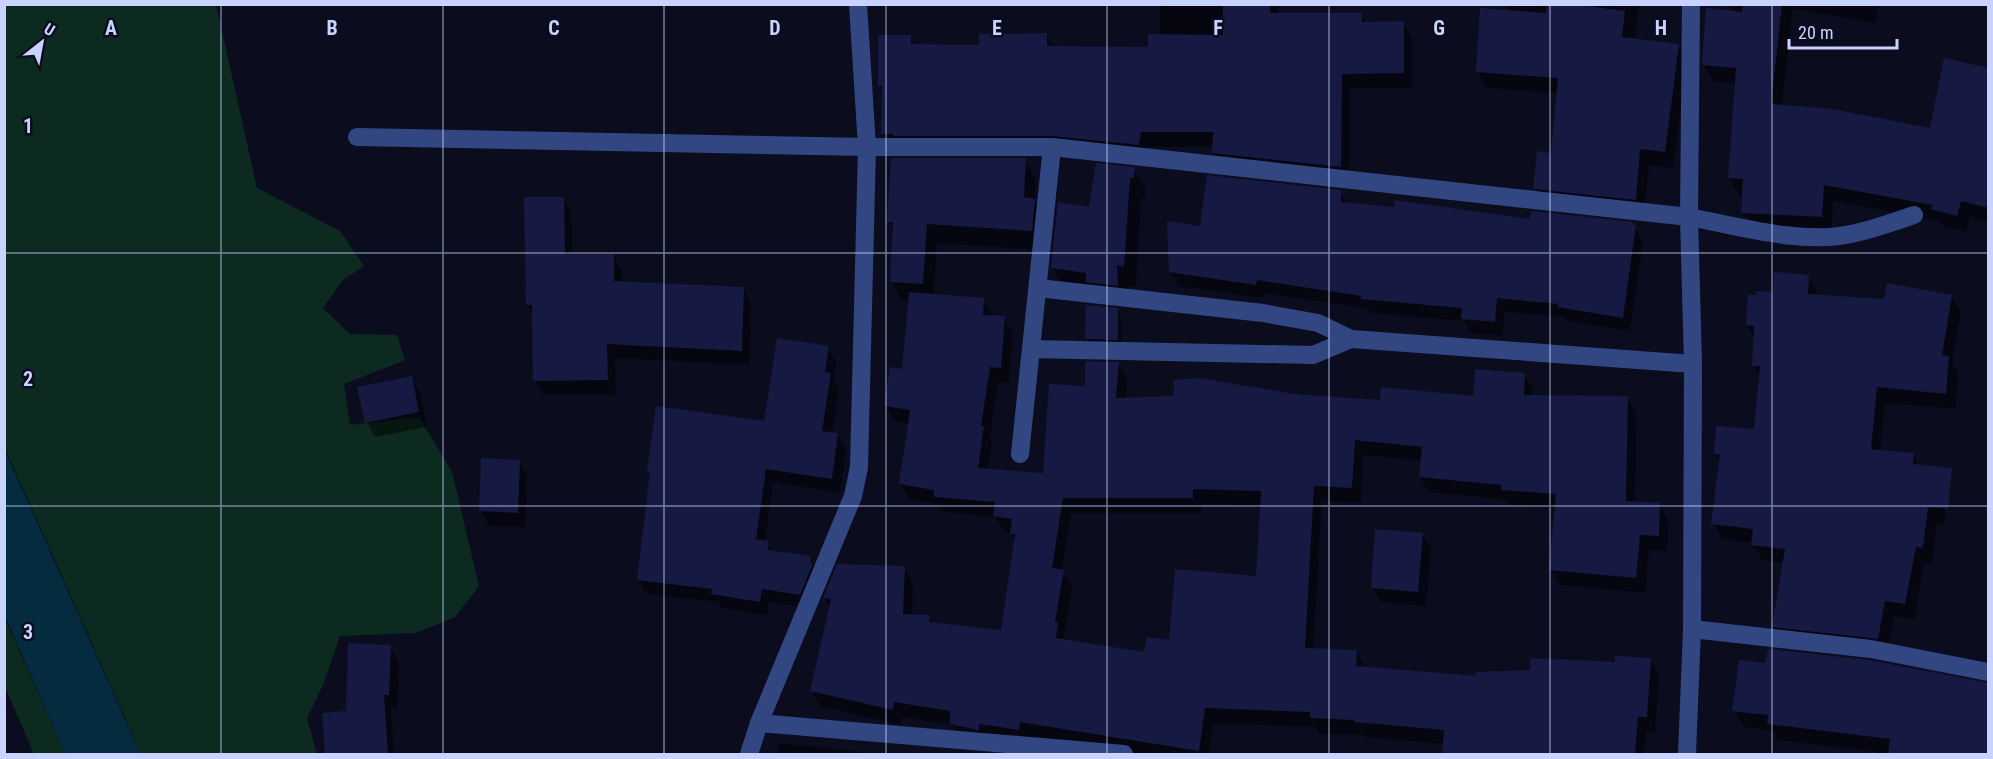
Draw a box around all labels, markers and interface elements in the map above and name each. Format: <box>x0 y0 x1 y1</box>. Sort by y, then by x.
north arrow <box>12 12 72 72</box>
scale bar <box>1789 12 1897 50</box>
text: A <box>105 16 117 40</box>
text: B <box>326 16 338 40</box>
text: C <box>548 16 560 40</box>
text: D <box>769 16 781 40</box>
text: E <box>992 16 1002 40</box>
text: F <box>1213 16 1223 40</box>
text: G <box>1433 16 1445 40</box>
text: H <box>1655 16 1667 40</box>
text: U <box>41 19 58 40</box>
text: 20 m <box>1798 22 1833 43</box>
text: 1 <box>23 114 33 138</box>
text: 2 <box>23 367 33 391</box>
text: 3 <box>23 620 33 644</box>

